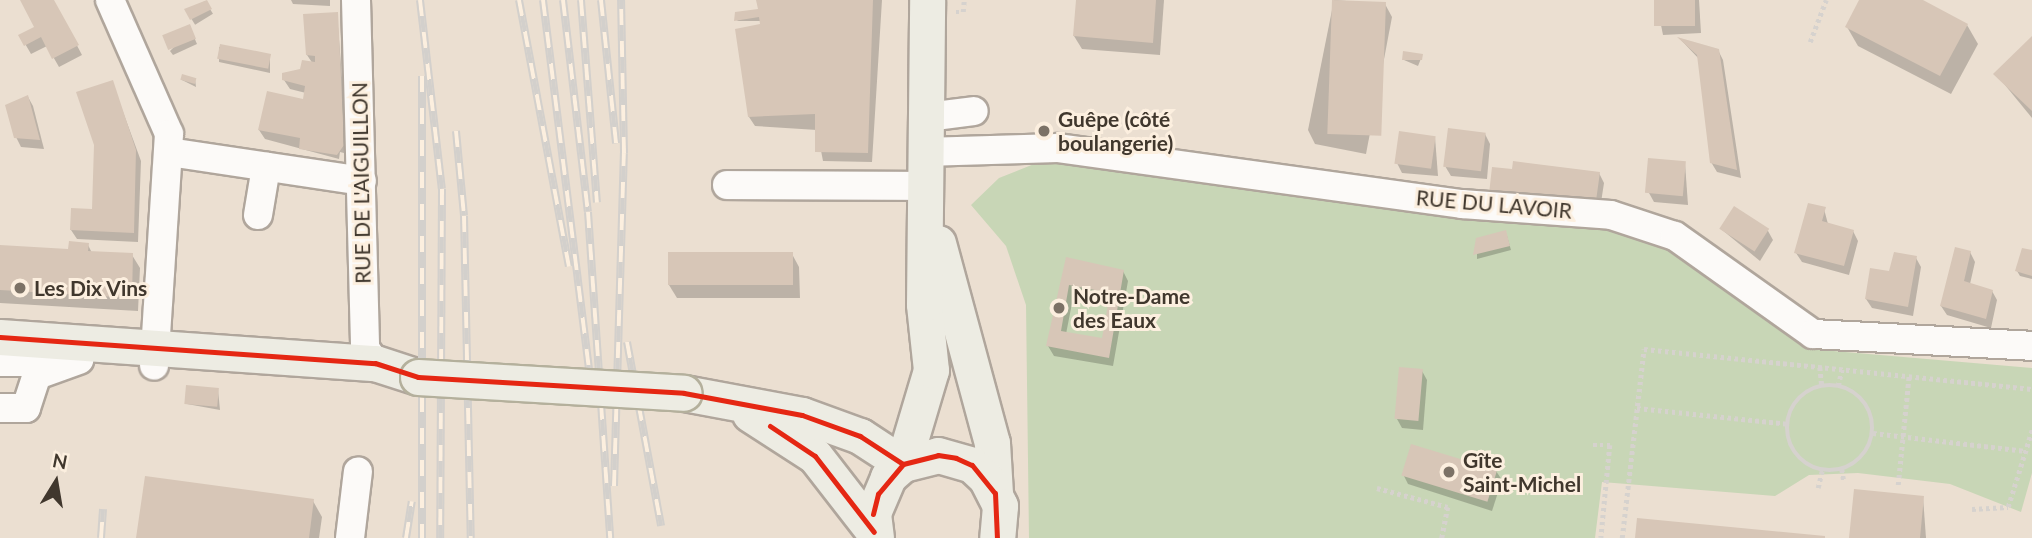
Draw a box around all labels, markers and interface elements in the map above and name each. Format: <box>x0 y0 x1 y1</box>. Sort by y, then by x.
street label: RUE DE L'AIGUILLON <box>347 82 375 284</box>
place label: Guêpe (côté boulangerie) <box>1058 106 1173 156</box>
marker: Guêpe (côté boulangerie) <box>1036 123 1052 139</box>
street label: RUE DU LAVOIR <box>1415 185 1573 223</box>
place label: Les Dix Vins <box>34 275 148 301</box>
marker: Les Dix Vins <box>12 280 28 296</box>
place label: Notre-Dame des Eaux <box>1073 283 1190 333</box>
marker: Notre-Dame des Eaux <box>1051 300 1067 316</box>
north arrow <box>21 447 91 517</box>
place label: Gîte Saint-Michel <box>1463 447 1581 497</box>
text: N <box>51 448 69 474</box>
marker: Gîte Saint-Michel <box>1441 464 1457 480</box>

